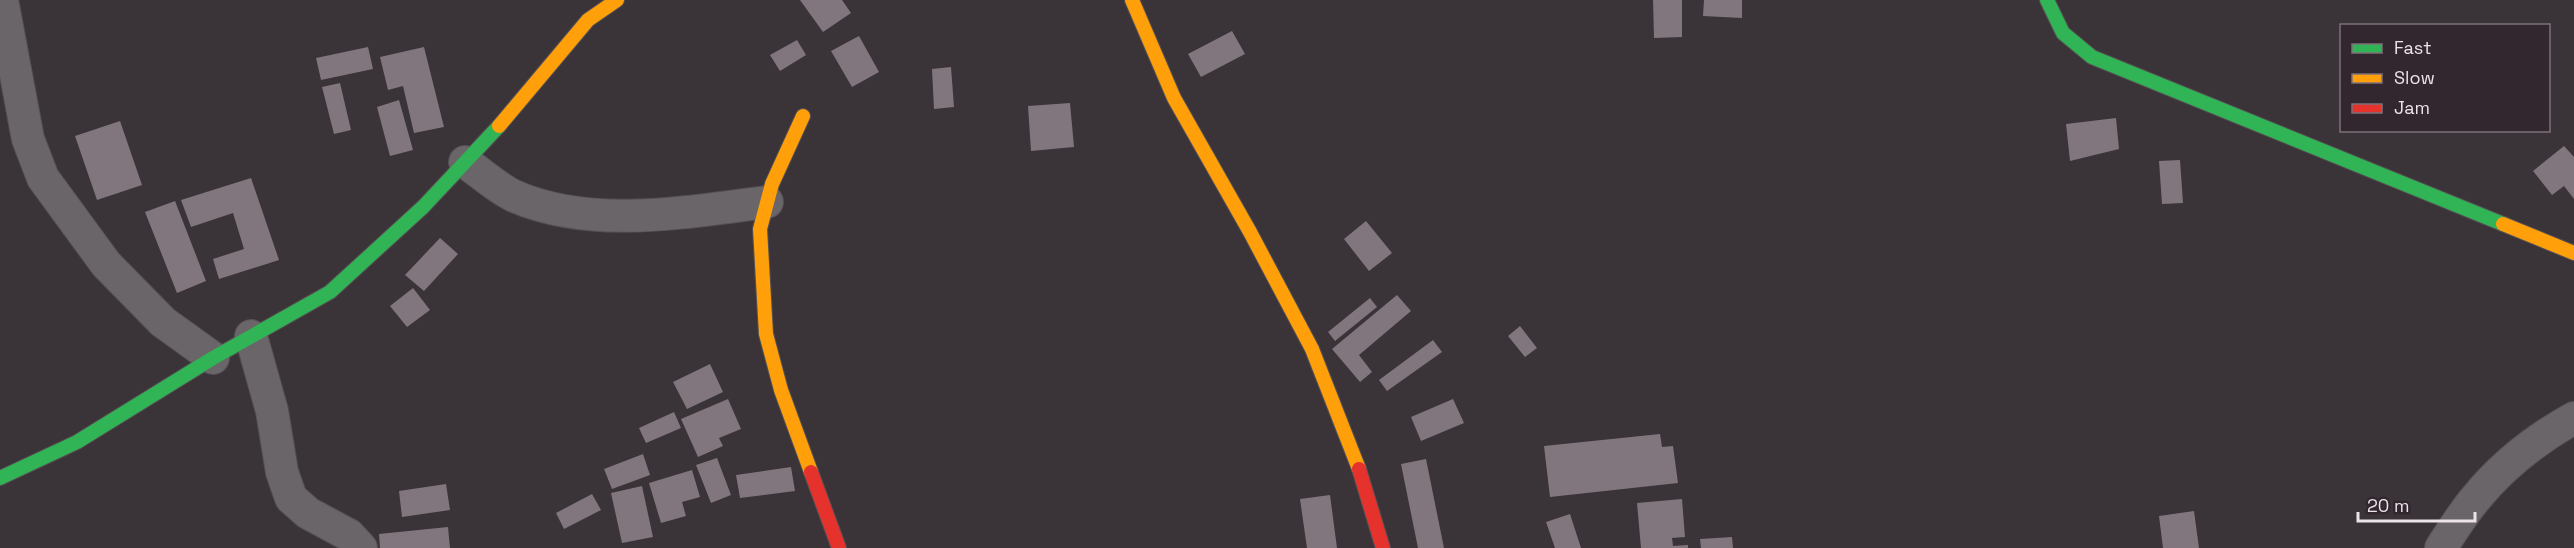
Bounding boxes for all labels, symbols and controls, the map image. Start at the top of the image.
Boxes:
legend [2340,24,2550,132]
text: Fast [2394,36,2431,59]
text: Slow [2394,66,2435,89]
text: Jam [2394,96,2430,119]
scale bar [2358,485,2475,523]
text: 20 m [2367,494,2410,517]

